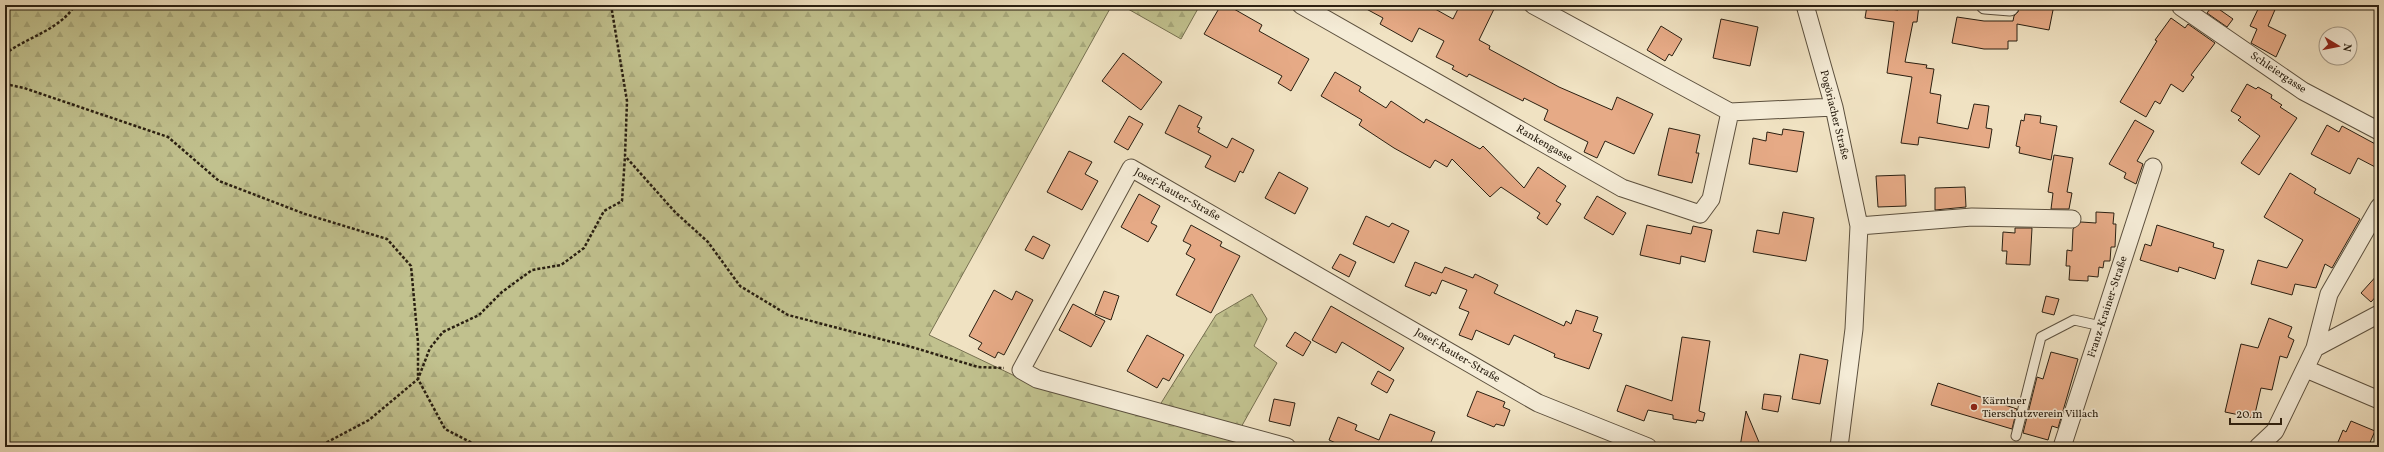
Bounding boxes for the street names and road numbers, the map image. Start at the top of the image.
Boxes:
street label: Schleiergasse [2247,49,2309,97]
street label: Pogöriacher Straße [1816,69,1852,161]
street label: Rankengasse [1513,122,1575,166]
street label: Josef-Rauter-Straße [1131,165,1223,225]
street label: Franz-Krainer-Straße [2084,254,2132,360]
street label: Josef-Rauter-Straße [1411,325,1503,387]

